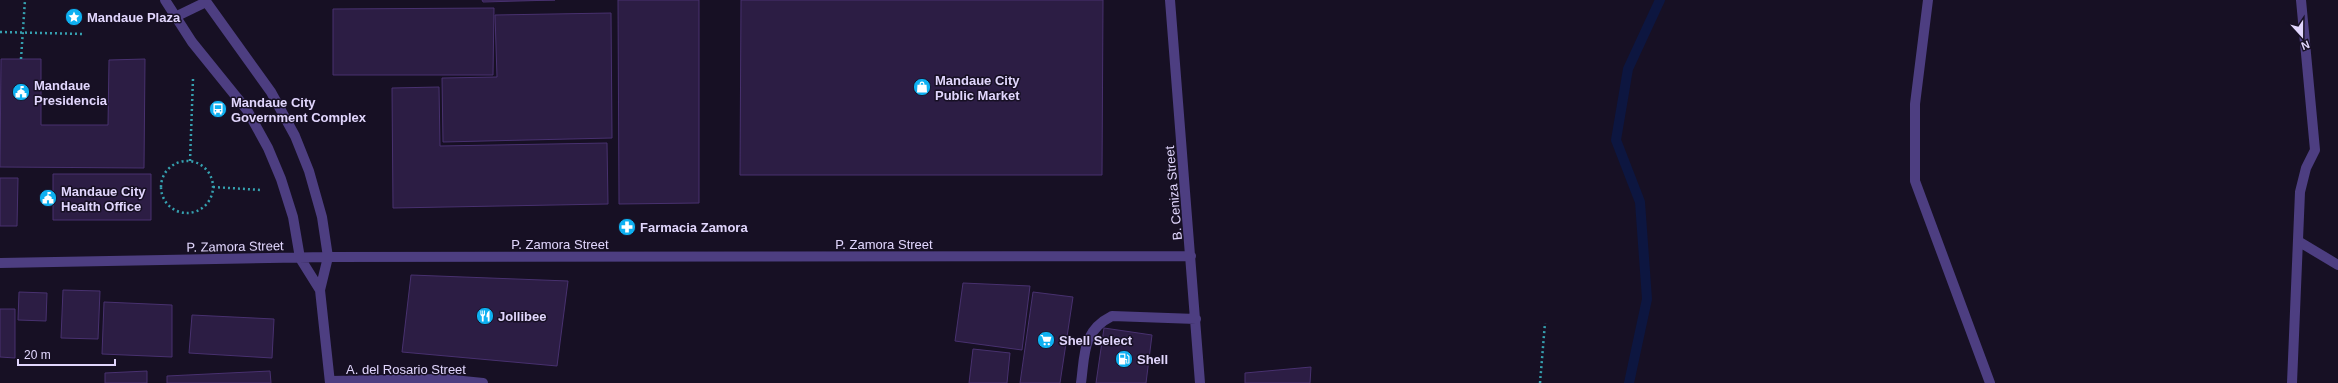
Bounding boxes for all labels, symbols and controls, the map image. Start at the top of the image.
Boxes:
place icon: Mandaue Plaza [64,7,84,27]
place label: Mandaue Plaza [87,10,181,25]
north arrow [2282,16,2322,56]
text: N [2300,38,2311,52]
place label: Mandaue City Public Market [935,73,1020,103]
shop icon: Mandaue City Public Market [912,77,932,97]
place label: Mandaue Presidencia [34,78,108,108]
public building icon: Mandaue Presidencia [11,82,31,102]
place label: Mandaue City Government Complex [231,95,367,125]
bus stop icon: Mandaue City Government Complex [208,99,228,119]
street label: B. Ceniza Street [1162,145,1185,241]
place label: Mandaue City Health Office [61,184,146,214]
public building icon: Mandaue City Health Office [38,188,58,208]
pharmacy icon: Farmacia Zamora [617,217,637,237]
place label: Farmacia Zamora [640,220,748,235]
street label: P. Zamora Street [511,237,609,252]
street label: P. Zamora Street [835,237,933,252]
street label: P. Zamora Street [186,238,284,255]
restaurant icon: Jollibee [475,306,495,326]
place label: Jollibee [498,309,546,324]
supermarket icon: Shell Select [1036,330,1056,350]
place label: Shell Select [1059,333,1133,348]
scale bar [18,341,115,367]
text: 20 m [24,348,51,362]
fuel station icon: Shell [1114,349,1134,369]
place label: Shell [1137,352,1168,367]
street label: A. del Rosario Street [346,362,466,377]

